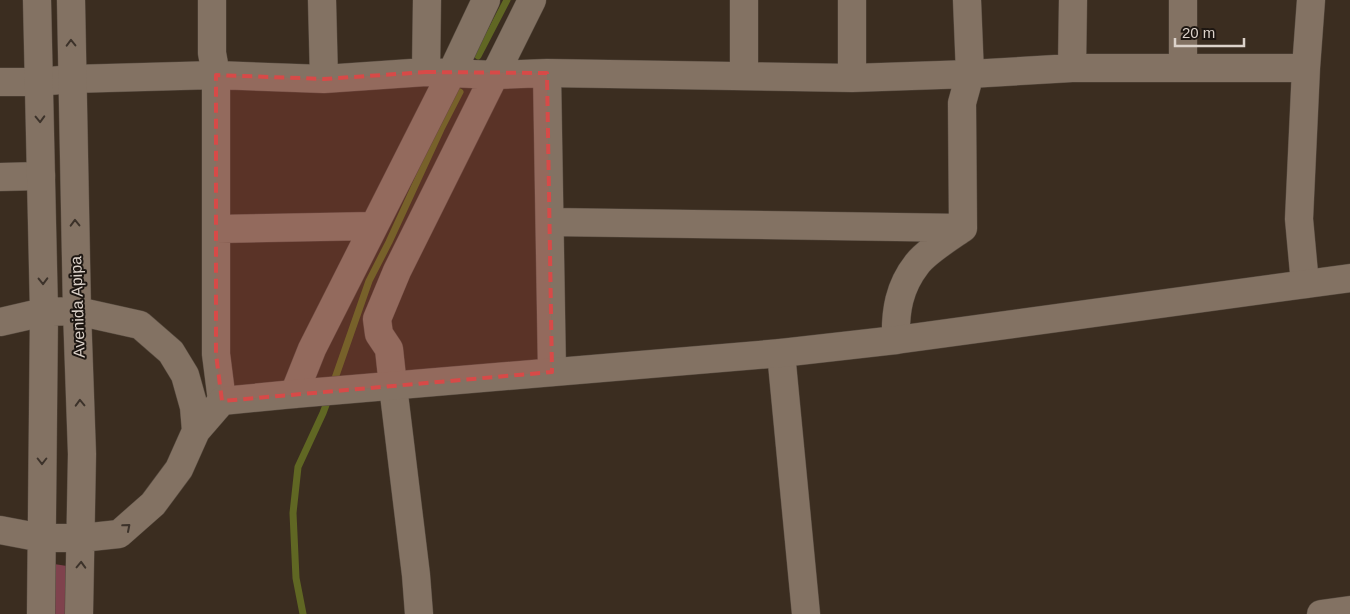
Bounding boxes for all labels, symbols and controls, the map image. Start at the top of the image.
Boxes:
scale bar [1175,15,1244,47]
text: 20 m [1182,24,1215,41]
one-way arrow [66,39,76,46]
one-way arrow [34,115,45,123]
one-way arrow [70,219,80,226]
street label: Avenida Apipa [67,256,88,358]
one-way arrow [38,278,48,285]
one-way arrow [75,399,85,406]
one-way arrow [37,458,47,465]
one-way arrow [122,524,131,533]
one-way arrow [75,561,86,569]

